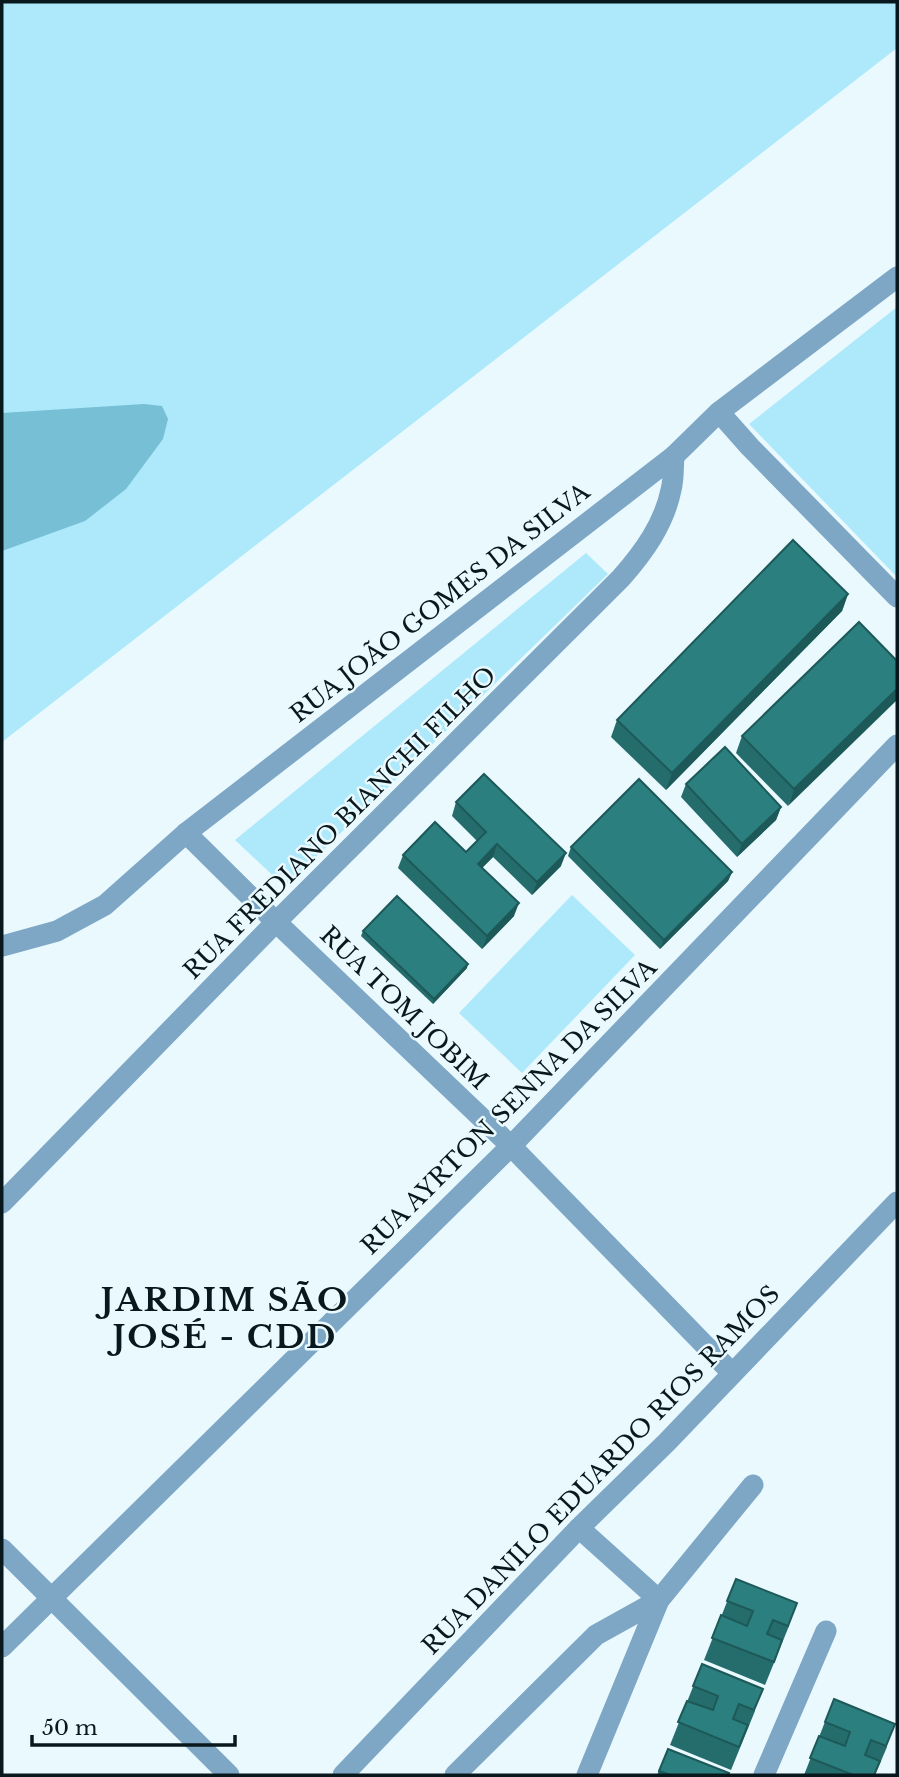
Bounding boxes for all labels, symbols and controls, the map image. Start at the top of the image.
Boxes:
street label: RUA JOÃO GOMES DA SILVA [284,477,595,728]
street label: RUA FREDIANO BIANCHI FILHO [177,660,502,985]
street label: RUA TOM JOBIM [314,920,494,1095]
street label: RUA AYRTON SENNA DA SILVA [355,953,663,1260]
street label: RUA DANILO EDUARDO RIOS RAMOS [416,1279,785,1660]
district label: JARDIM SÃO JOSÉ - CDD [95,1280,349,1357]
scale bar [32,1704,234,1748]
text: 50 m [42,1715,98,1741]

